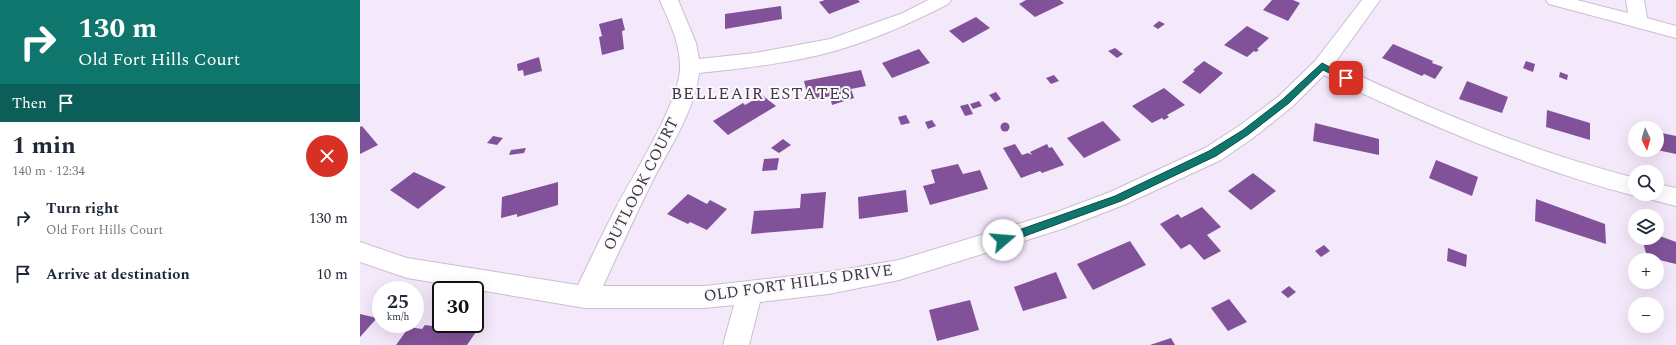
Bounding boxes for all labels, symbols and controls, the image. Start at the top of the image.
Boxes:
text: 130 m [78,7,157,50]
icon: right [12,16,64,68]
text: Old Fort Hills Court [78,46,240,73]
pin [1329,61,1363,95]
icon: arrive [1335,67,1357,89]
district label: BELLEAIR ESTATES [671,81,851,107]
text: Then [12,92,47,115]
icon: arrive [55,92,77,114]
street label: OUTLOOK COURT [597,113,685,255]
north arrow [1628,121,1664,157]
map controls [1628,121,1664,333]
text: 1 min [12,128,76,164]
button: close [306,135,348,177]
text: 140 m · 12:34 [12,161,85,181]
button: search [1628,165,1664,201]
text: Turn right [46,197,119,220]
icon: right [12,207,34,229]
text: 130 m [309,207,348,230]
button: layers [1628,209,1664,245]
position arrow [982,219,1024,261]
text: Old Fort Hills Court [46,220,163,240]
button: + [1628,253,1664,289]
street label: OLD FORT HILLS DRIVE [702,258,894,308]
icon: arrive [12,263,34,285]
text: Arrive at destination [46,263,190,286]
text: 10 m [316,263,348,286]
speed limit sign: 30 [432,281,484,333]
text: 25 [387,287,409,317]
button: − [1628,297,1664,333]
text: km/h [387,309,409,325]

